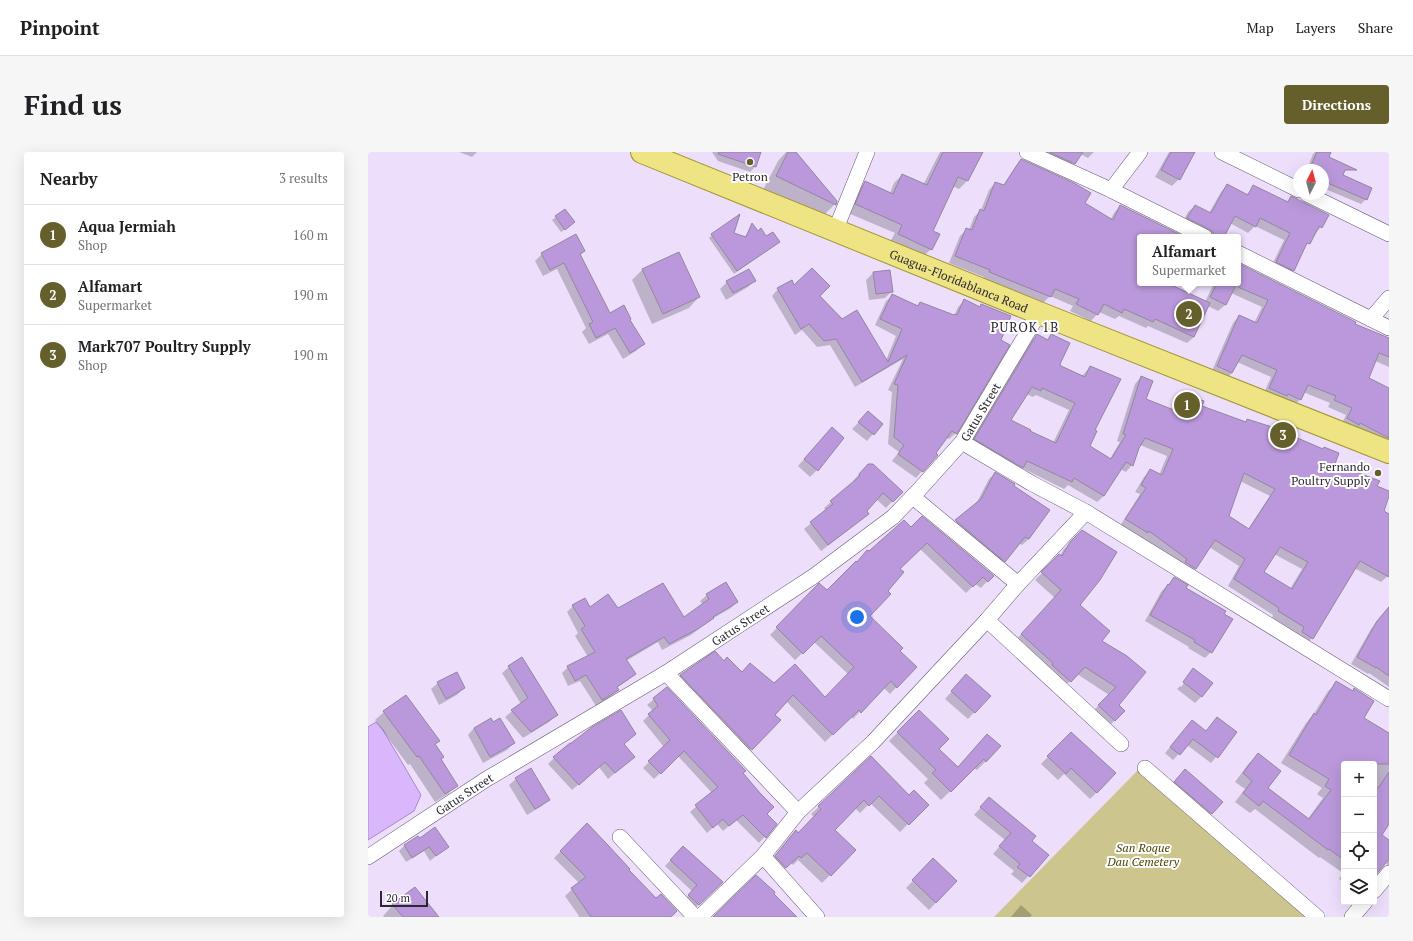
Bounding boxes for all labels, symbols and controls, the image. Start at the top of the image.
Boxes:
text: Pinpoint [20,15,100,40]
text: Map [1247,18,1274,37]
text: Layers [1296,18,1336,37]
text: Share [1358,18,1393,37]
button: Directions [1284,85,1389,124]
text: Find us [24,86,122,123]
marker: Petron [745,157,755,167]
north arrow [1293,164,1329,200]
text: Nearby [40,167,98,190]
text: 3 results [279,169,328,187]
place label: Petron [732,169,768,184]
text: Aqua Jermiah [78,216,176,236]
text: 1 [49,226,57,244]
text: 160 m [293,226,328,244]
popup [1137,234,1241,286]
text: Shop [78,236,107,254]
text: Alfamart [1152,241,1216,261]
street label: Guagua-Floridablanca Road [887,246,1031,315]
text: Supermarket [1152,261,1226,279]
text: Alfamart [78,276,142,296]
text: 2 [49,286,57,304]
text: 190 m [293,286,328,304]
text: Supermarket [78,296,152,314]
pin: 2 [1176,299,1202,329]
district label: PUROK 1B [991,318,1059,336]
text: Mark707 Poultry Supply [78,336,251,356]
text: 3 [49,346,57,364]
text: 190 m [293,346,328,364]
text: Shop [78,356,107,374]
street label: Gatus Street [957,379,1004,444]
pin: 1 [1174,390,1200,420]
pin: 3 [1270,420,1296,450]
place label: Fernando Poultry Supply [1291,459,1371,488]
marker: Fernando Poultry Supply [1373,468,1383,478]
street label: Gatus Street [709,600,772,649]
your location [847,607,867,627]
map controls [1341,761,1377,905]
button: + [1341,761,1377,797]
street label: Gatus Street [432,769,496,818]
button: − [1341,797,1377,833]
button: locate [1341,833,1377,869]
park label: San Roque Dau Cemetery [1106,840,1179,869]
button: layers [1341,869,1377,905]
scale bar [380,889,428,908]
text: 20 m [386,891,410,905]

